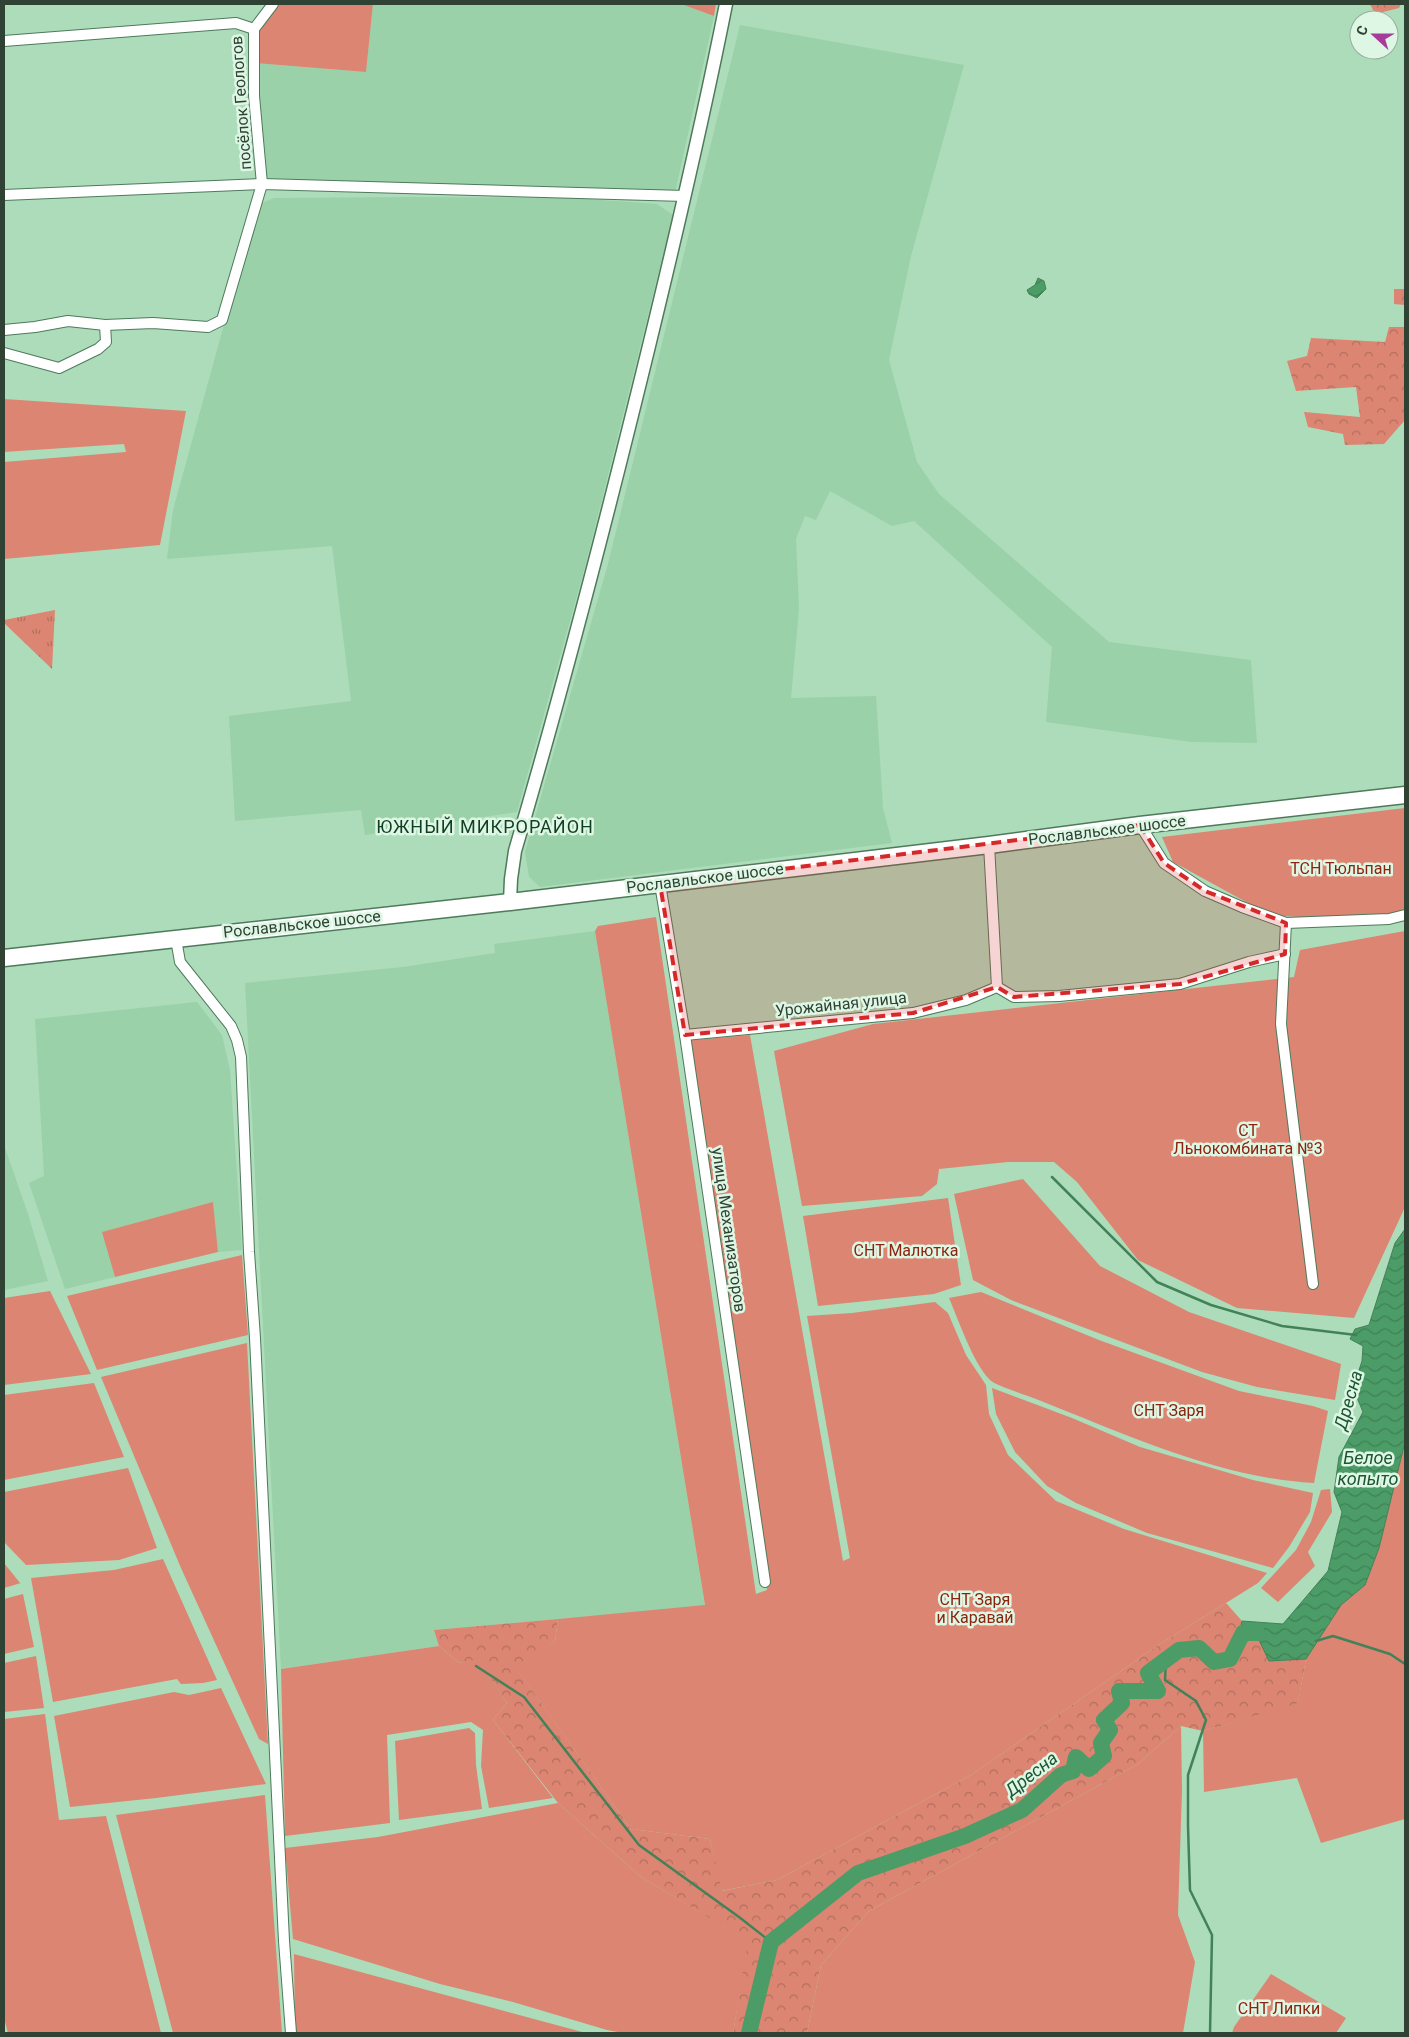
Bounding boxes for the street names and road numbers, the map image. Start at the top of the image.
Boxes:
street label: посёлок Геологов [227,35,255,171]
street label: Рославльское шоссе [1027,811,1187,849]
street label: Рославльское шоссе [625,859,785,897]
street label: Рославльское шоссе [222,906,382,942]
street label: Урожайная улица [774,988,908,1020]
street label: улица Механизаторов [708,1147,750,1313]

